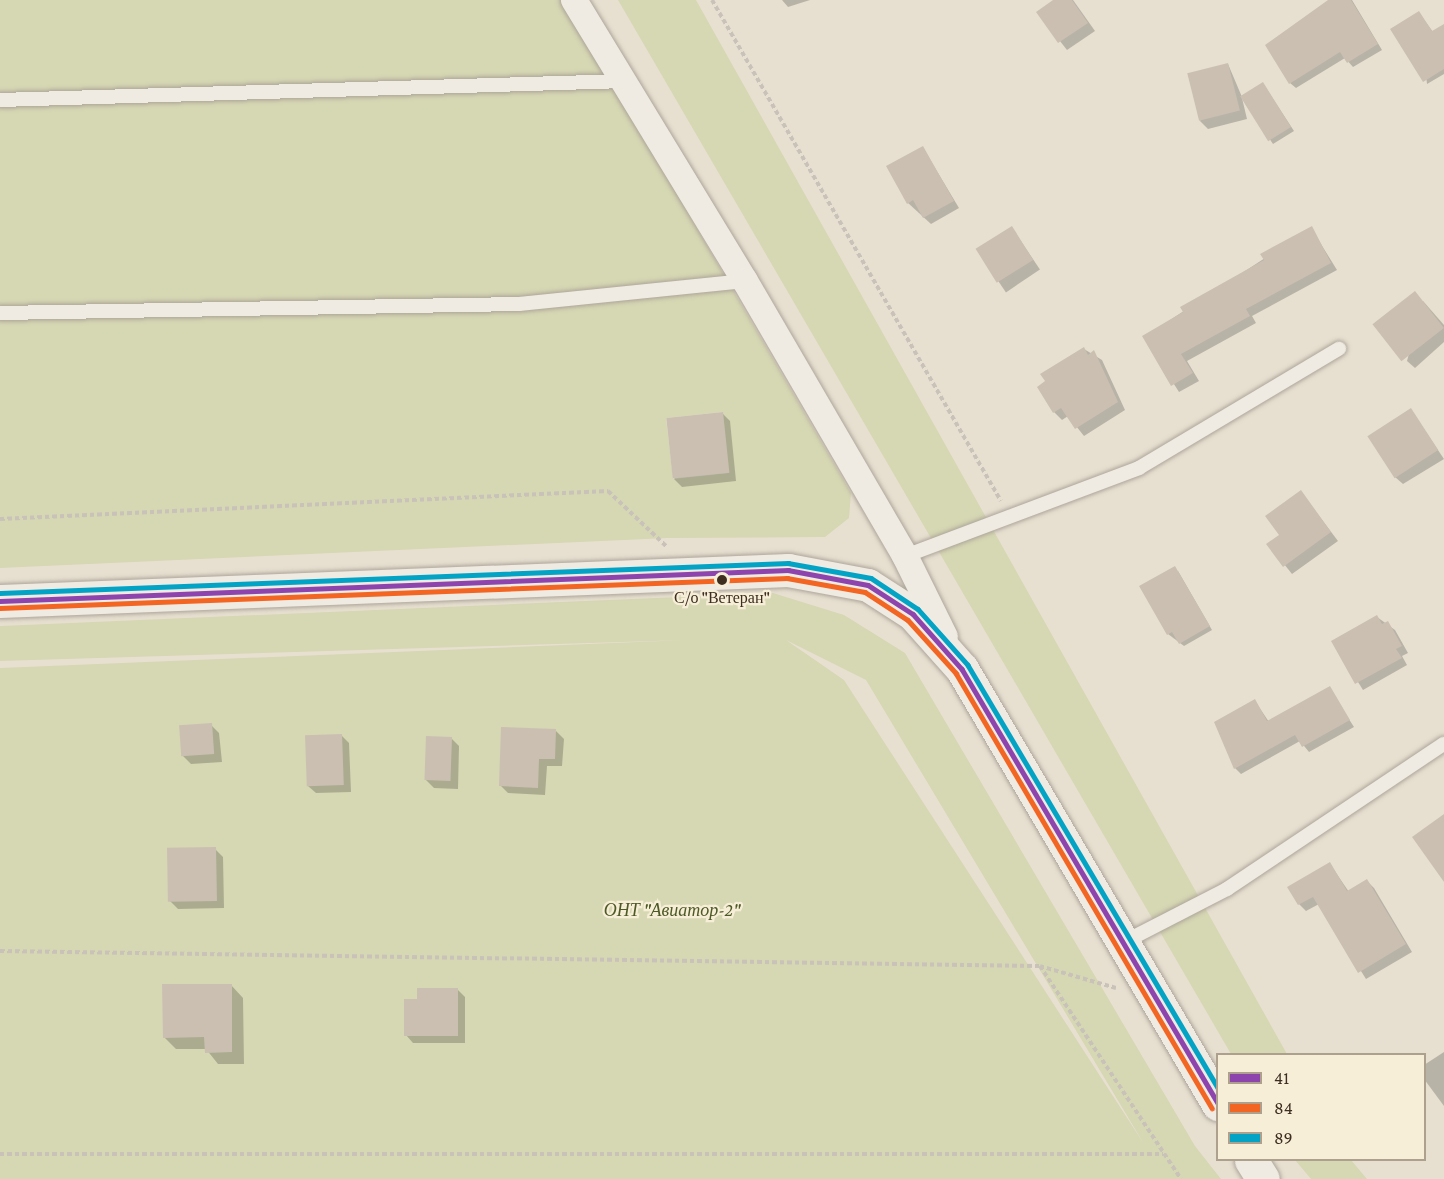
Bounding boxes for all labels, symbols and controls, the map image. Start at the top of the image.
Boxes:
marker: С/о "Ветеран" [716,574,728,586]
place label: С/о "Ветеран" [674,588,770,608]
park label: ОНТ "Авиатор-2" [604,899,740,921]
legend [1216,1053,1426,1161]
text: 41 [1274,1068,1289,1088]
text: 84 [1274,1098,1293,1118]
text: 89 [1274,1128,1293,1148]

